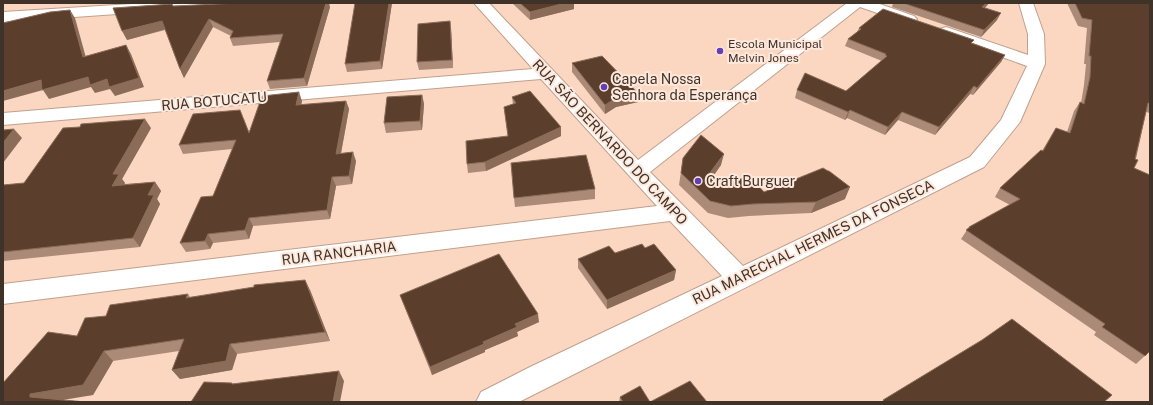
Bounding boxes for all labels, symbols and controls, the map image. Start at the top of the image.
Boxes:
place label: Escola Municipal Melvin Jones [728,37,823,65]
marker: Escola Municipal Melvin Jones [715,46,725,56]
street label: RUA SÃO BERNARDO DO CAMPO [529,56,691,228]
place label: Capela Nossa Senhora da Esperança [612,71,757,103]
marker: Capela Nossa Senhora da Esperança [599,82,609,92]
street label: RUA BOTUCATU [160,88,268,114]
place label: Craft Burguer [706,173,795,189]
street label: RUA MARECHAL HERMES DA FONSECA [690,176,936,308]
marker: Craft Burguer [693,176,703,186]
street label: RUA RANCHARIA [281,238,397,268]

